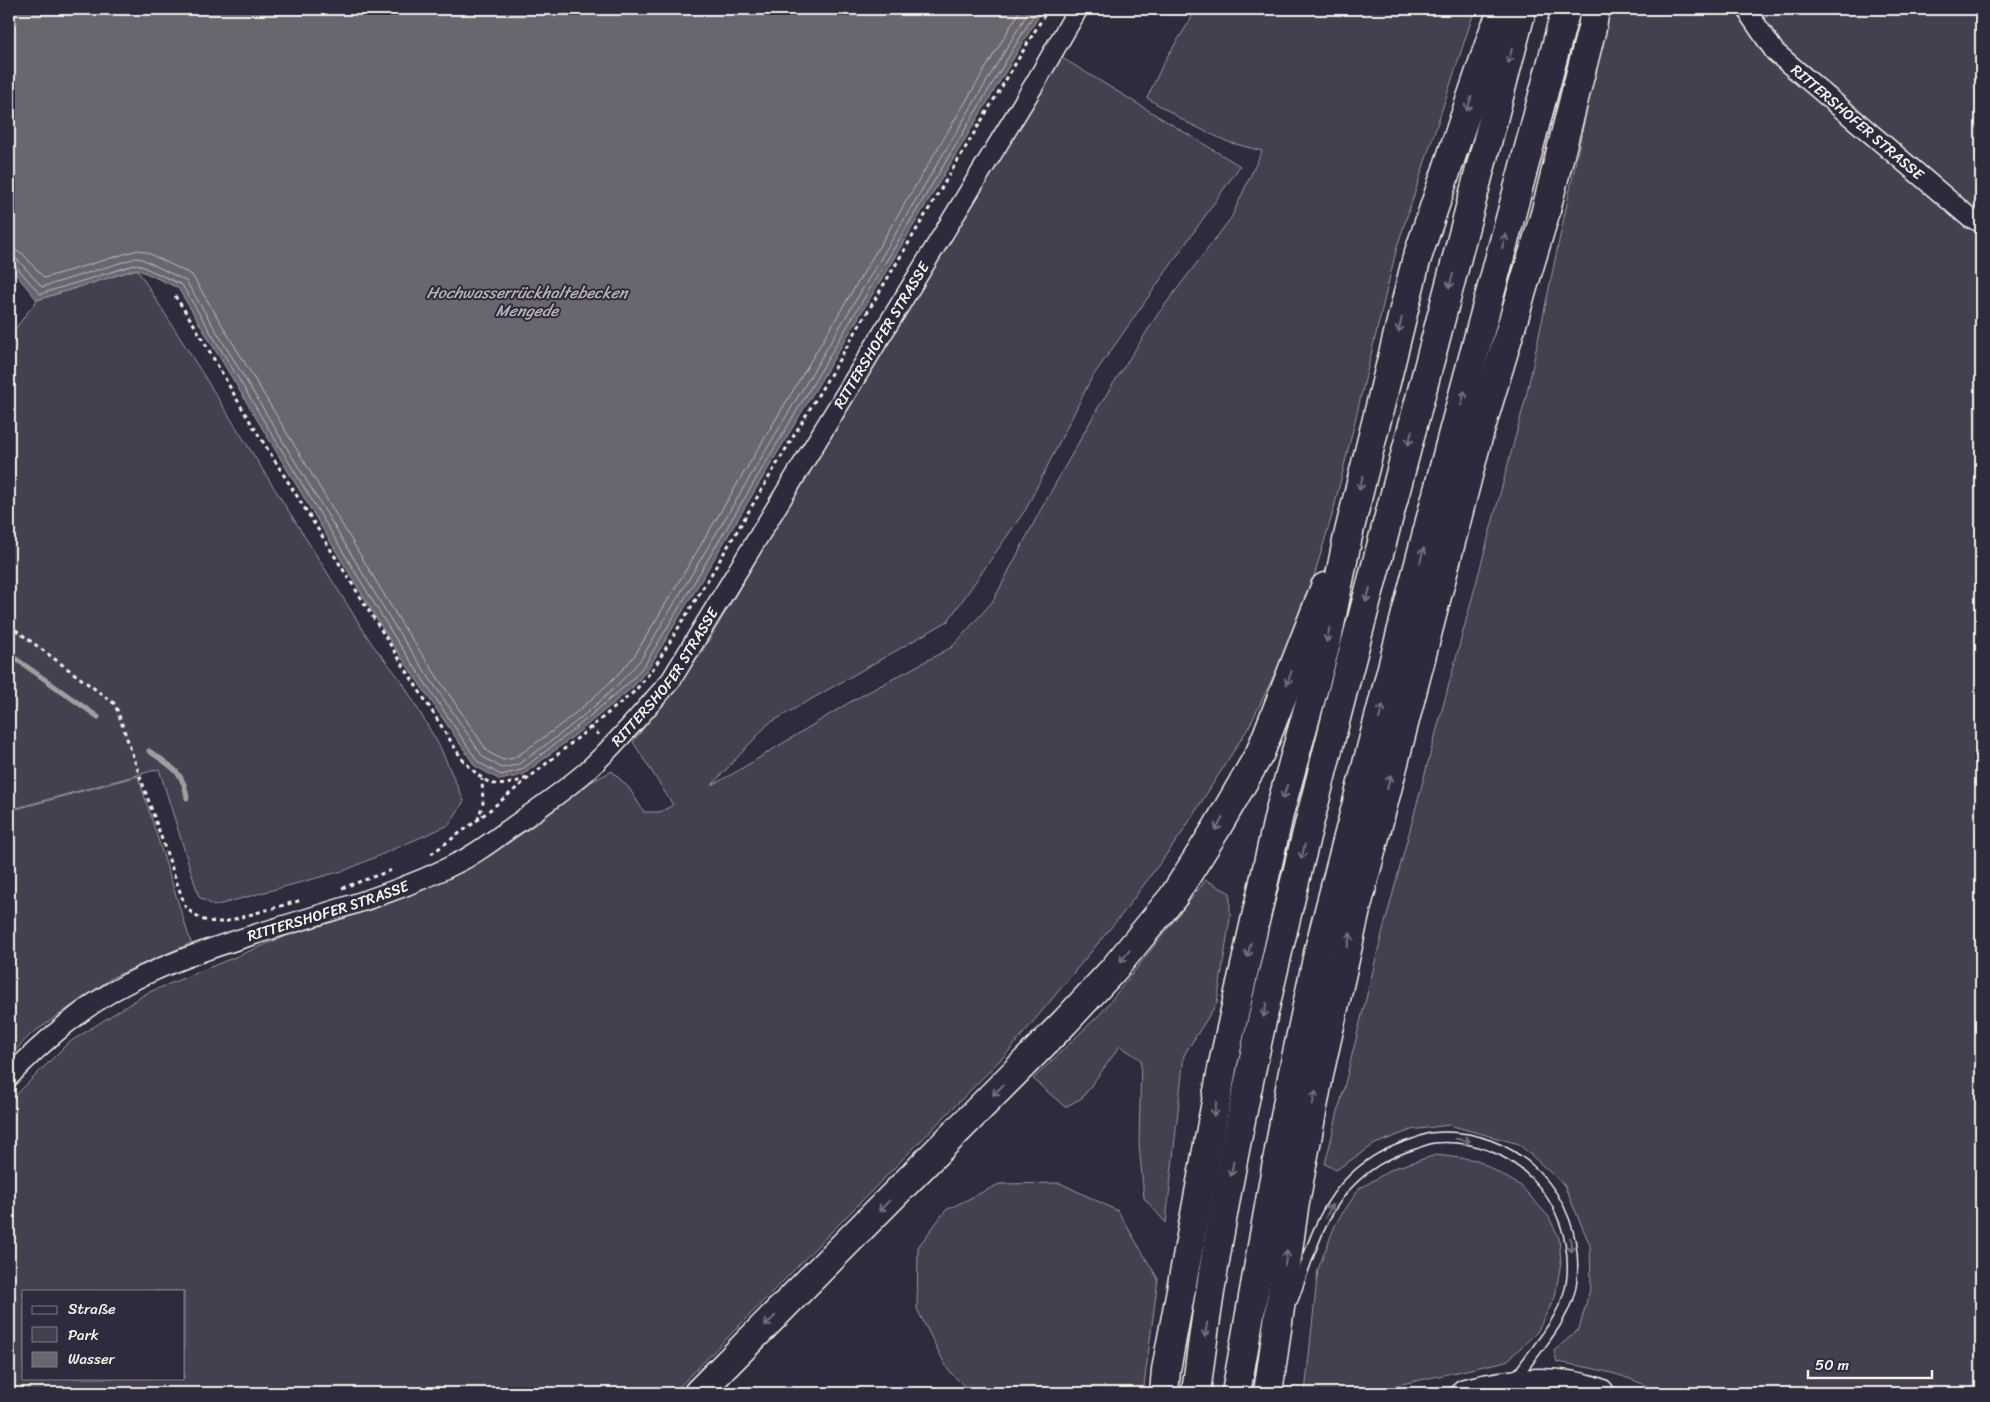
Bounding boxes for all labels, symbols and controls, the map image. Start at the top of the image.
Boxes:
one-way arrow [1505,48,1514,64]
street label: RITTERSHOFER STRASSE [1785,58,1931,188]
one-way arrow [1464,95,1473,111]
one-way arrow [1500,233,1509,249]
street label: RITTERSHOFER STRASSE [826,255,937,414]
one-way arrow [1446,273,1455,289]
water label: Hochwasserrückhaltebecken Mengede [427,278,630,325]
one-way arrow [1395,317,1404,333]
one-way arrow [1458,390,1468,406]
one-way arrow [1404,430,1414,446]
one-way arrow [1356,474,1365,490]
one-way arrow [1418,547,1427,563]
one-way arrow [1363,587,1373,603]
street label: RITTERSHOFER STRASSE [605,601,726,753]
one-way arrow [1323,626,1332,642]
one-way arrow [1284,669,1293,685]
one-way arrow [1377,705,1386,721]
one-way arrow [1385,775,1395,791]
one-way arrow [1279,783,1289,799]
one-way arrow [1214,816,1224,831]
one-way arrow [1298,844,1307,860]
street label: RITTERSHOFER STRASSE [244,872,414,949]
one-way arrow [1345,932,1354,948]
one-way arrow [1243,941,1253,957]
one-way arrow [1119,949,1130,962]
one-way arrow [1260,1002,1269,1018]
one-way arrow [992,1084,1004,1096]
one-way arrow [1310,1091,1320,1107]
one-way arrow [1209,1100,1219,1116]
one-way arrow [1455,1135,1471,1145]
one-way arrow [1227,1161,1237,1177]
one-way arrow [878,1199,890,1212]
one-way arrow [1325,1204,1334,1219]
one-way arrow [1566,1237,1576,1253]
one-way arrow [1282,1251,1292,1267]
legend [22,1290,185,1380]
text: Straße [68,1296,116,1322]
one-way arrow [764,1315,776,1327]
one-way arrow [1200,1321,1210,1337]
text: Park [68,1322,99,1348]
text: Wasser [68,1346,116,1372]
scale bar [1808,1347,1931,1379]
text: 50 m [1815,1352,1850,1378]

